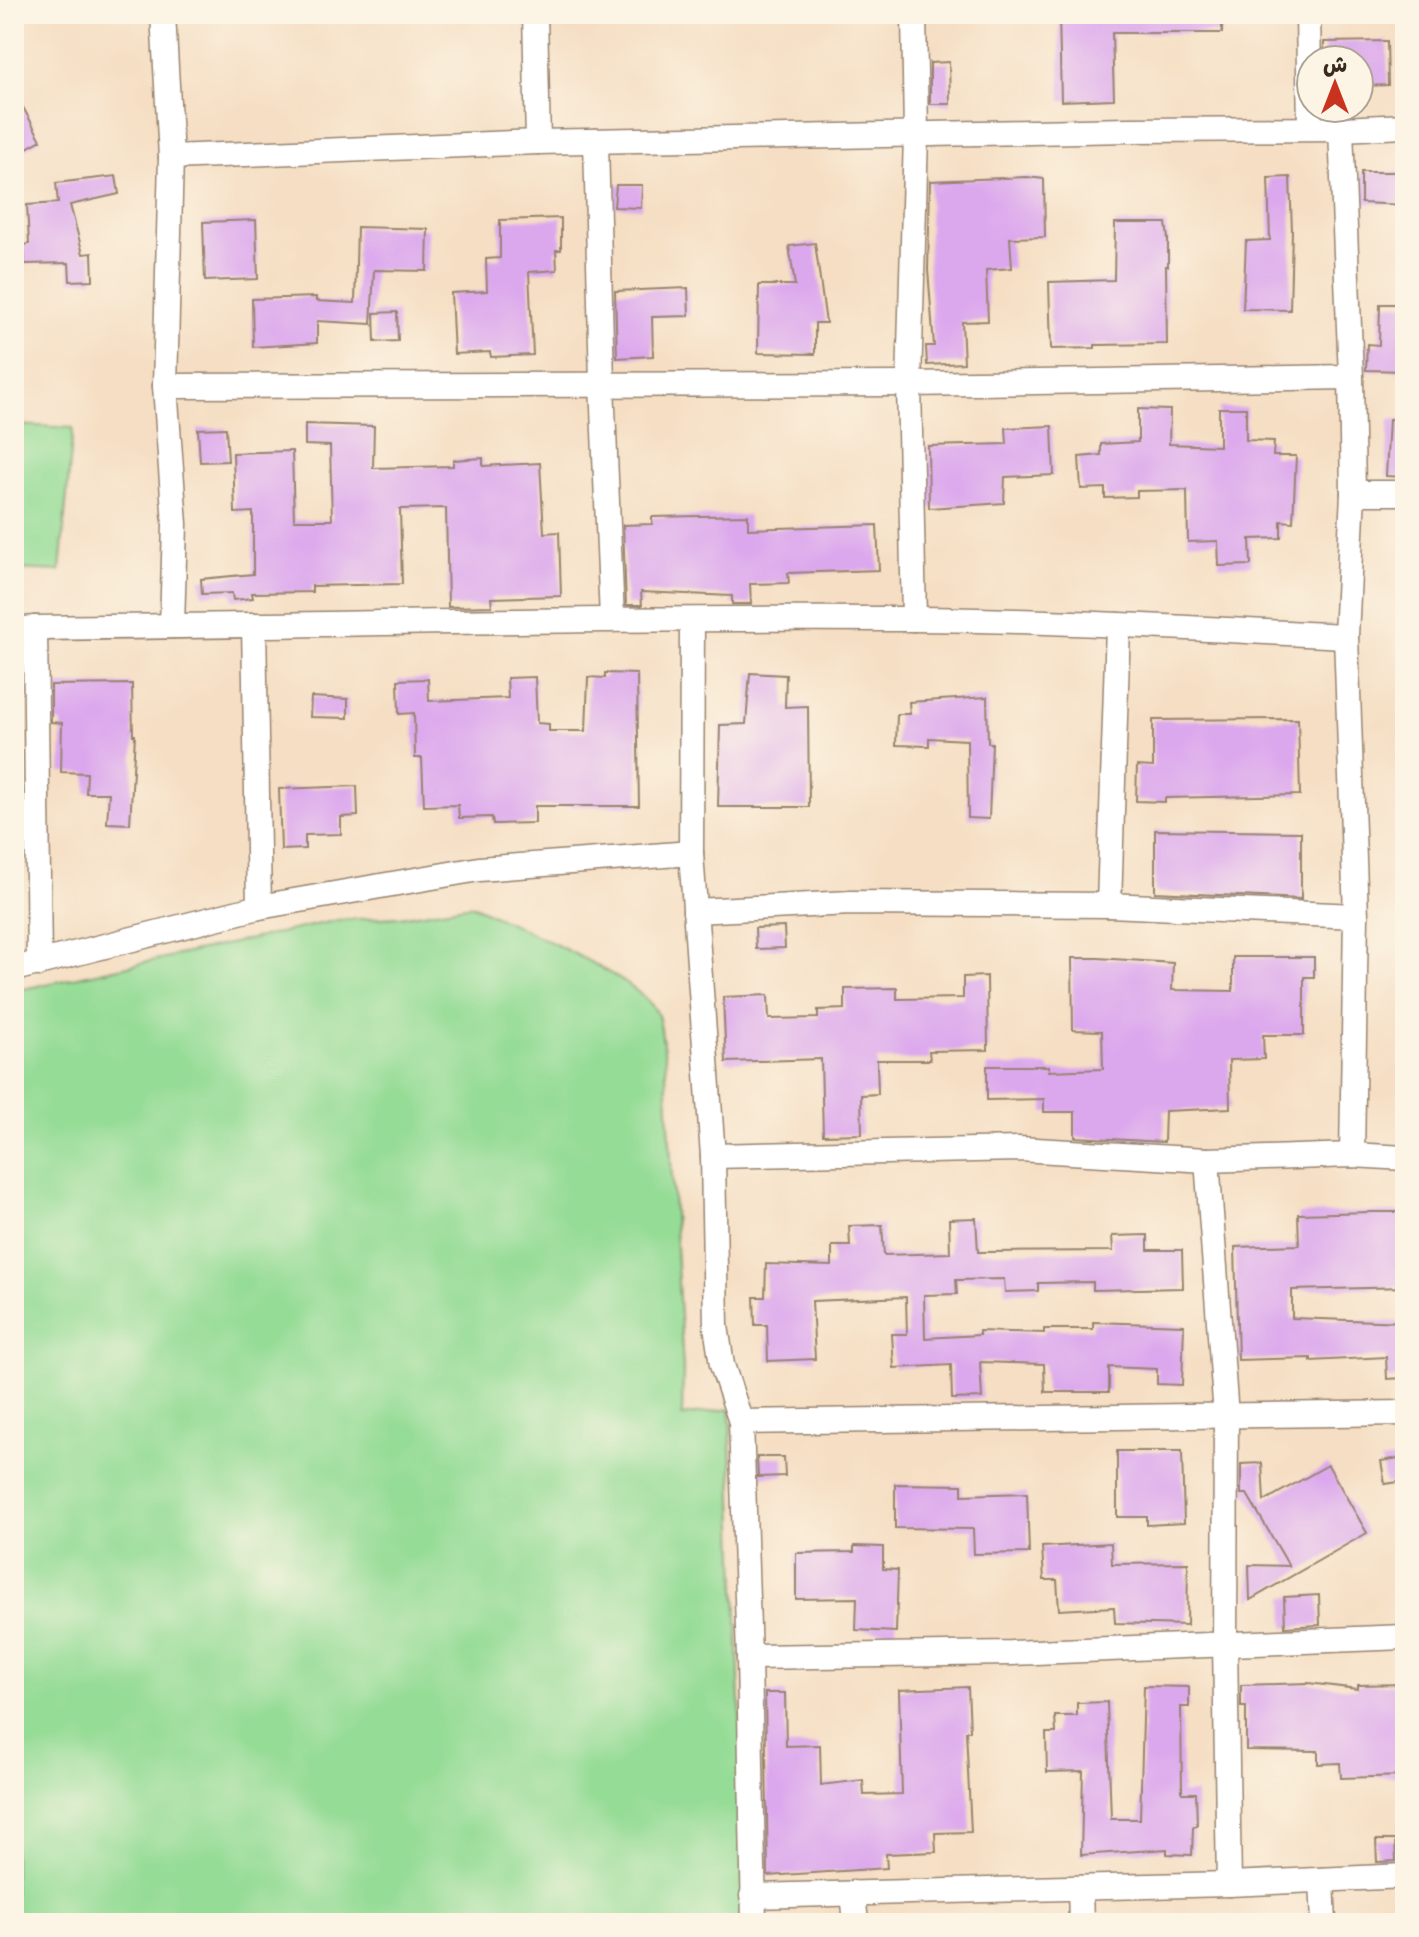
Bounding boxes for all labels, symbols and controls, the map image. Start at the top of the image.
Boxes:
north arrow [1295,44,1375,124]
text: ش [1323,51,1347,83]

